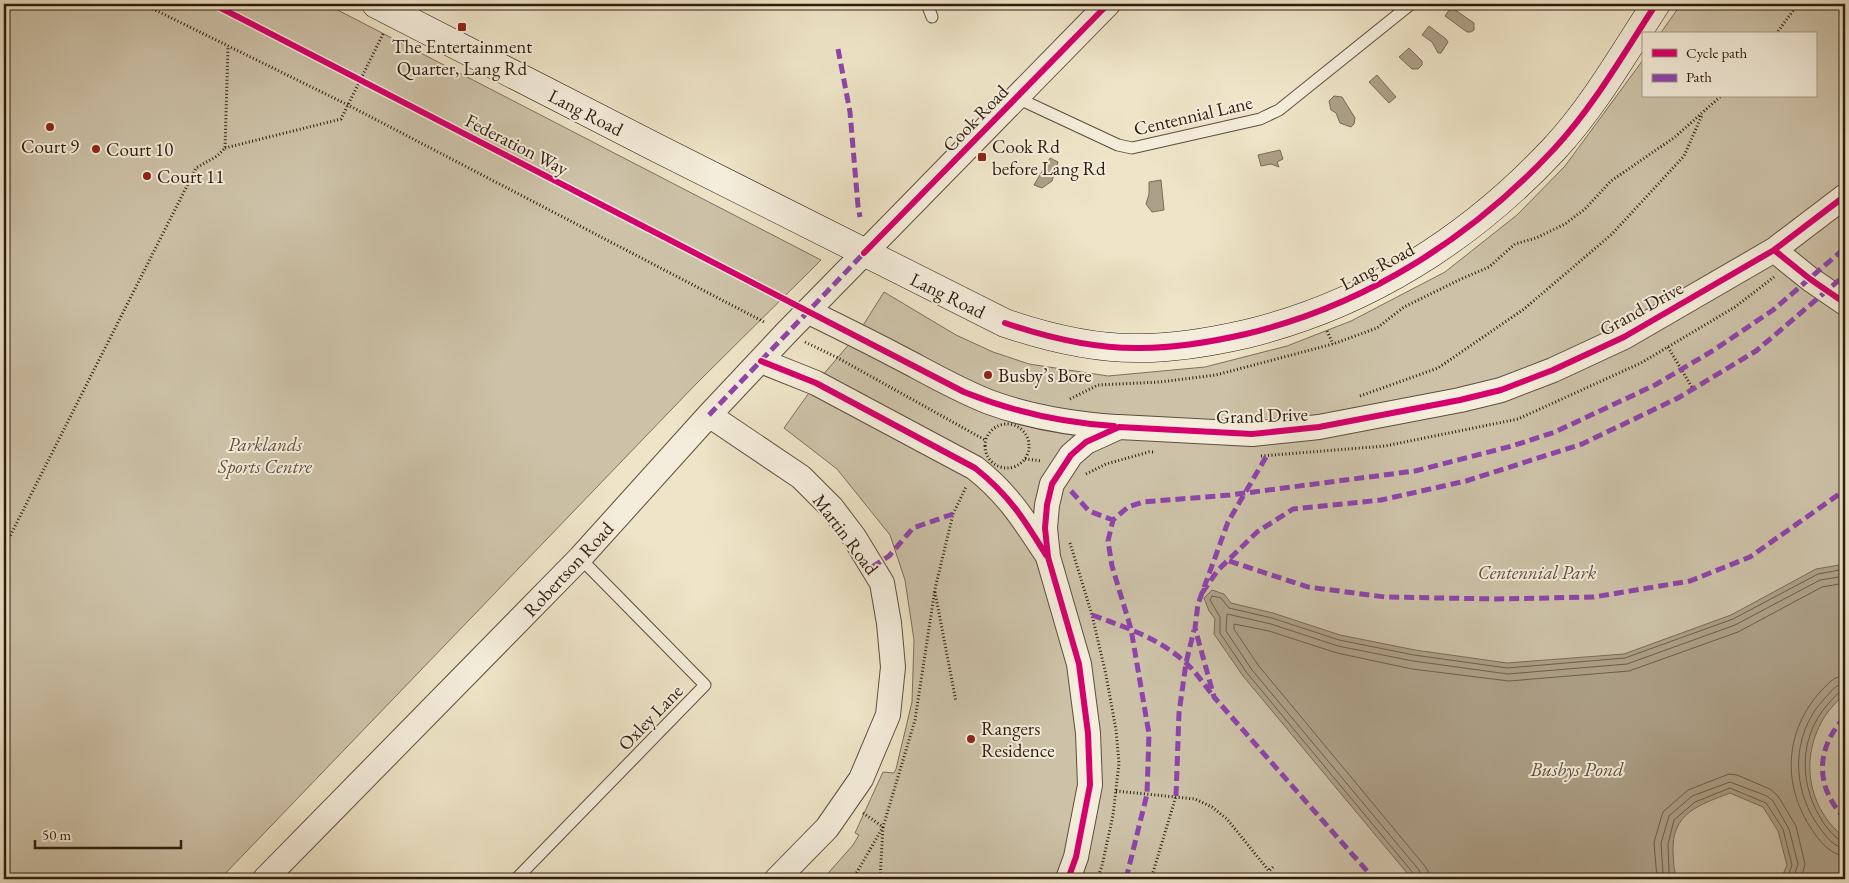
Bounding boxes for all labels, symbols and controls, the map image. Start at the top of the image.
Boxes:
marker: The Entertainment Quarter, Lang Rd [456,21,468,33]
legend [1642,32,1816,98]
place label: The Entertainment Quarter, Lang Rd [392,34,532,81]
text: Cycle path [1686,43,1748,62]
text: Path [1686,67,1712,86]
street label: Cook Road [937,79,1014,157]
street label: Lang Road [544,83,628,142]
street label: Centennial Lane [1131,90,1255,141]
street label: Federation Way [461,108,573,181]
marker: Court 9 [44,121,56,133]
place label: Court 9 [21,134,79,159]
place label: Cook Rd before Lang Rd [992,134,1106,181]
place label: Court 10 [106,137,173,162]
marker: Court 10 [90,143,102,155]
marker: Cook Rd before Lang Rd [976,151,988,163]
place label: Court 11 [157,164,224,189]
marker: Court 11 [141,170,153,182]
street label: Lang Road [1336,236,1419,296]
street label: Lang Road [906,267,990,325]
street label: Grand Drive [1595,275,1687,342]
place label: Busby’s Bore [998,363,1092,388]
marker: Busby’s Bore [982,369,994,381]
street label: Grand Drive [1216,401,1308,430]
park label: Parklands Sports Centre [217,432,312,479]
street label: Martin Road [807,489,884,580]
street label: Robertson Road [518,516,619,622]
park label: Centennial Park [1478,560,1597,585]
street label: Oxley Lane [613,679,688,756]
place label: Rangers Residence [981,716,1055,763]
marker: Rangers Residence [965,733,977,745]
water label: Busbys Pond [1529,756,1624,782]
scale bar [35,818,181,850]
text: 50 m [42,825,71,844]

